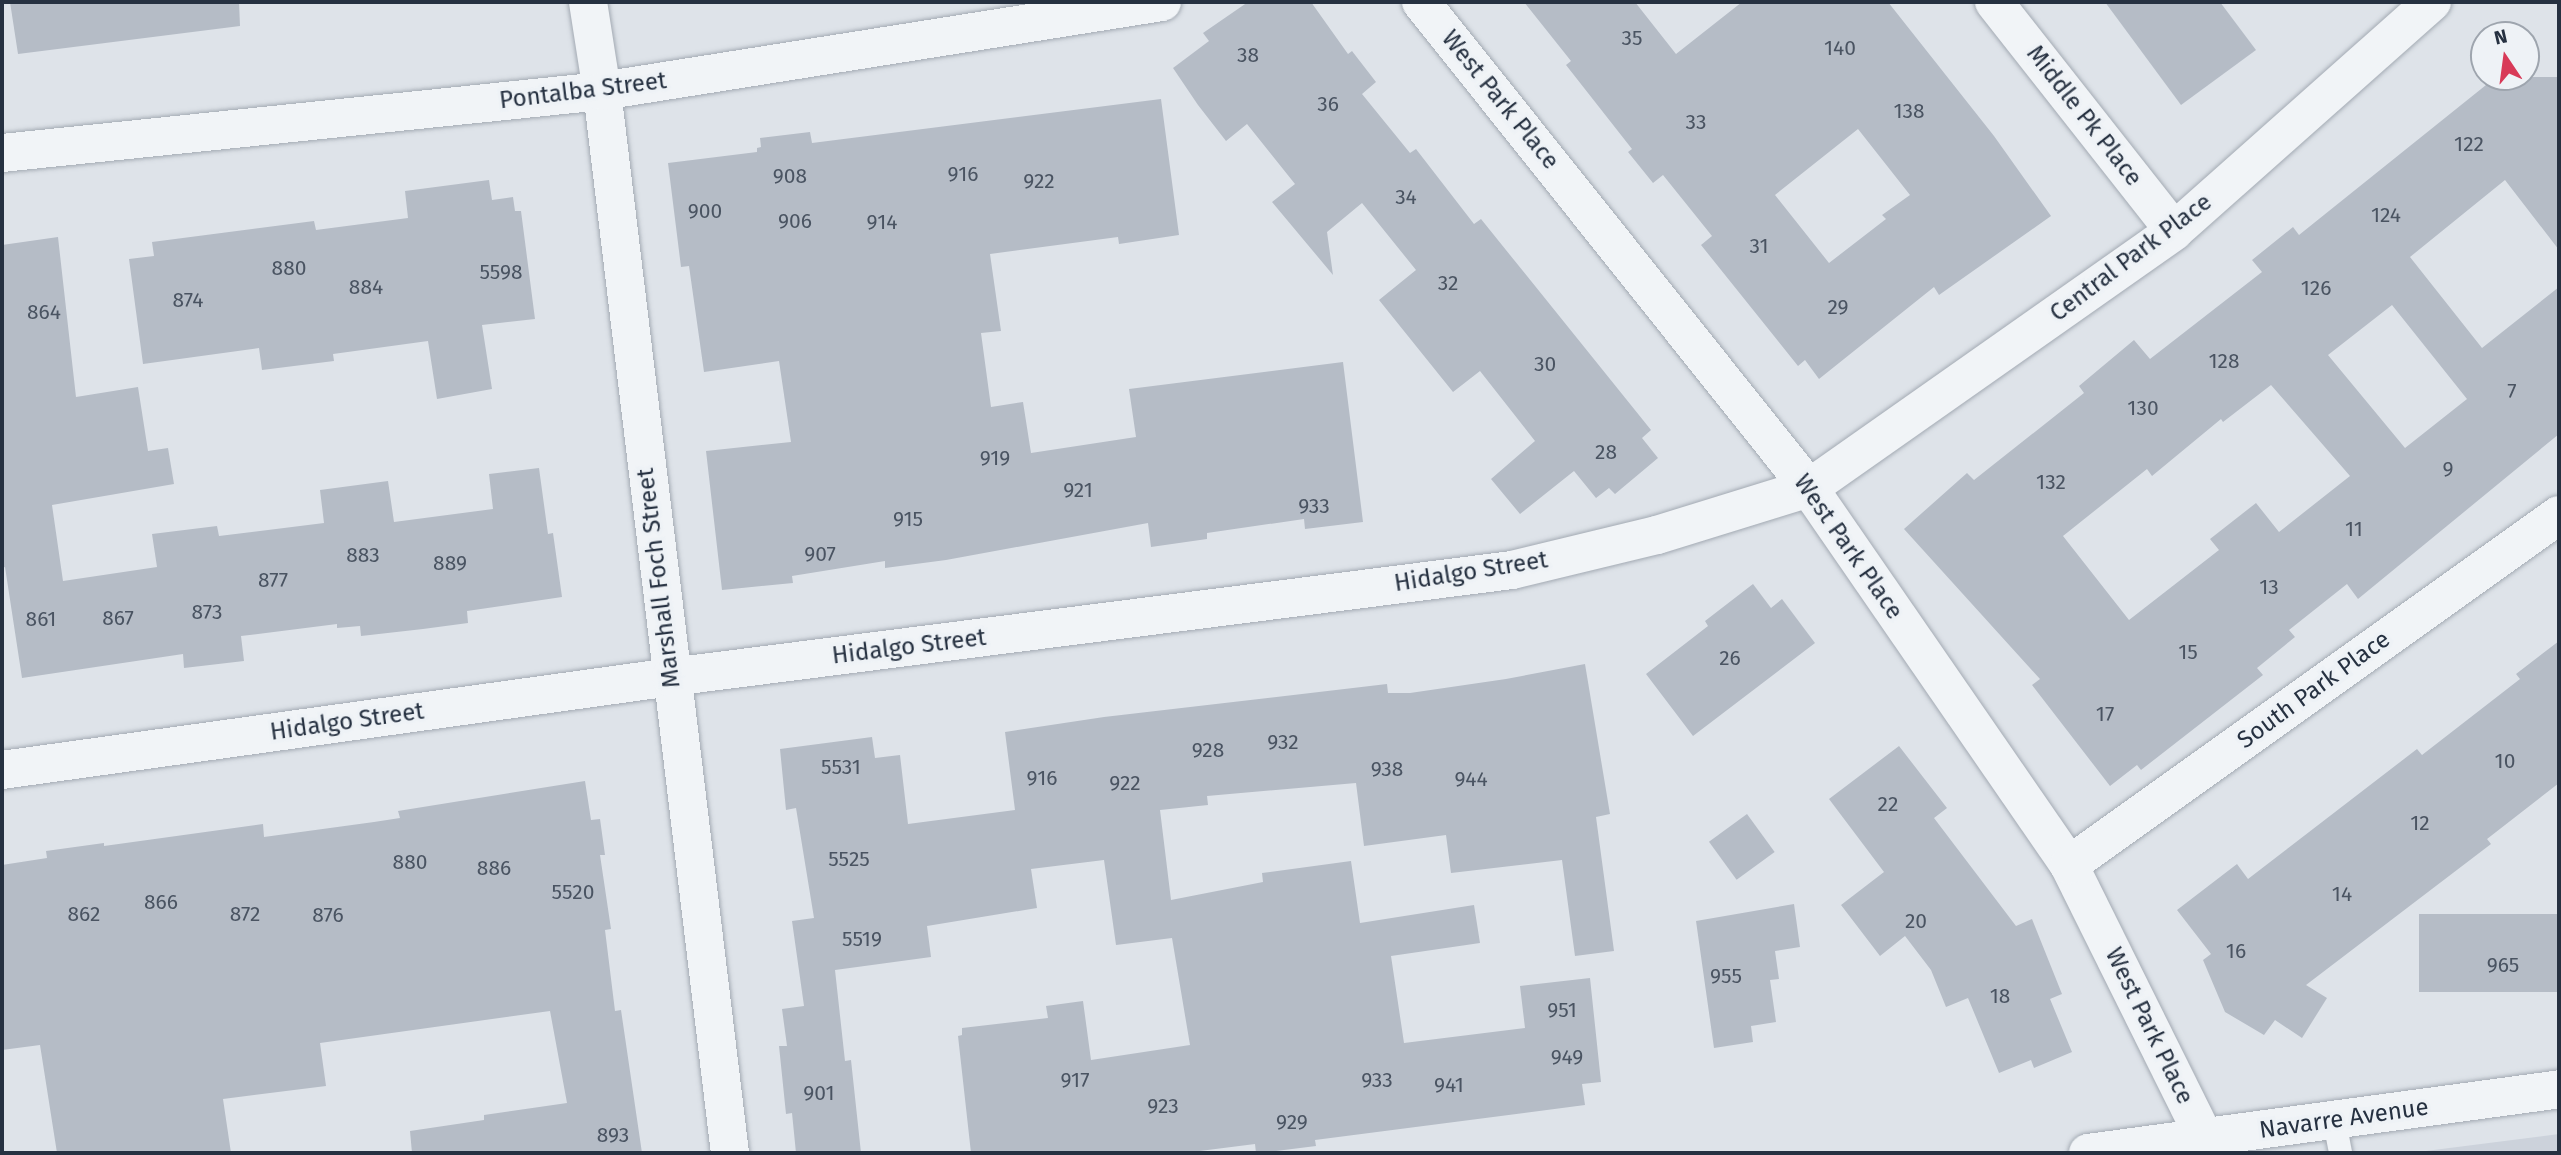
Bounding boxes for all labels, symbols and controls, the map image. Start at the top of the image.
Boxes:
north arrow [2470,21,2540,91]
text: N [2492,24,2509,50]
street label: West Park Place [1435,25,1565,175]
house number: 35 [1622,25,1642,51]
house number: 140 [1824,35,1856,61]
street label: Middle Pk Place [2020,40,2148,192]
house number: 38 [1237,42,1259,68]
street label: Pontalba Street [498,66,668,116]
house number: 36 [1317,91,1339,117]
house number: 138 [1893,98,1925,124]
house number: 33 [1686,109,1706,135]
house number: 122 [2454,131,2484,157]
house number: 916 [948,161,978,187]
house number: 908 [773,163,807,189]
house number: 922 [1023,168,1055,194]
house number: 34 [1395,184,1417,210]
street label: Central Park Place [2045,188,2217,328]
house number: 900 [688,198,722,224]
house number: 124 [2371,202,2401,228]
house number: 906 [778,208,812,234]
house number: 914 [867,209,897,235]
house number: 31 [1749,233,1769,259]
house number: 880 [272,255,306,281]
house number: 5598 [479,259,523,285]
house number: 32 [1438,270,1458,296]
house number: 884 [349,274,383,300]
house number: 126 [2301,275,2331,301]
house number: 874 [173,287,203,313]
house number: 29 [1827,294,1849,320]
house number: 864 [27,299,61,325]
house number: 128 [2208,348,2240,374]
house number: 30 [1534,351,1556,377]
house number: 7 [2507,378,2517,404]
house number: 130 [2127,395,2159,421]
house number: 28 [1595,439,1617,465]
house number: 919 [980,445,1010,471]
house number: 9 [2442,456,2454,482]
street label: Marshall Foch Street [631,467,687,689]
street label: West Park Place [1787,469,1909,625]
house number: 132 [2036,469,2066,495]
house number: 921 [1063,477,1093,503]
house number: 933 [1298,493,1330,519]
house number: 915 [893,506,923,532]
house number: 11 [2345,516,2363,542]
house number: 907 [804,541,836,567]
house number: 883 [346,542,380,568]
street label: Hidalgo Street [1392,546,1550,598]
house number: 889 [433,550,467,576]
house number: 877 [258,567,288,593]
house number: 13 [2259,574,2279,600]
house number: 873 [192,599,222,625]
house number: 867 [102,605,134,631]
house number: 861 [26,606,56,632]
street label: Hidalgo Street [830,623,988,671]
street label: South Park Place [2232,625,2396,755]
house number: 15 [2178,639,2198,665]
house number: 26 [1719,645,1741,671]
street label: Hidalgo Street [268,697,426,747]
house number: 17 [2096,701,2114,727]
house number: 932 [1267,729,1299,755]
house number: 928 [1192,737,1224,763]
house number: 10 [2495,748,2515,774]
house number: 5531 [821,754,861,780]
house number: 938 [1371,756,1403,782]
house number: 916 [1027,765,1057,791]
house number: 944 [1454,766,1488,792]
house number: 922 [1109,770,1141,796]
house number: 22 [1878,791,1898,817]
house number: 12 [2410,810,2430,836]
house number: 5525 [828,846,870,872]
house number: 880 [393,849,427,875]
house number: 886 [477,855,511,881]
house number: 5520 [552,879,594,905]
house number: 14 [2332,881,2352,907]
house number: 866 [144,889,178,915]
house number: 862 [68,901,100,927]
house number: 872 [230,901,260,927]
house number: 876 [312,902,344,928]
house number: 20 [1905,908,1927,934]
house number: 5519 [842,926,882,952]
house number: 16 [2226,938,2246,964]
street label: West Park Place [2099,943,2199,1109]
house number: 965 [2487,952,2519,978]
house number: 955 [1710,963,1742,989]
house number: 18 [1990,983,2010,1009]
house number: 951 [1547,997,1577,1023]
house number: 949 [1551,1044,1583,1070]
house number: 917 [1060,1067,1090,1093]
house number: 933 [1361,1067,1393,1093]
house number: 941 [1434,1072,1464,1098]
house number: 901 [803,1080,835,1106]
house number: 923 [1147,1093,1179,1119]
street label: Navarre Avenue [2258,1093,2430,1145]
house number: 929 [1276,1109,1308,1135]
house number: 893 [597,1122,629,1148]

